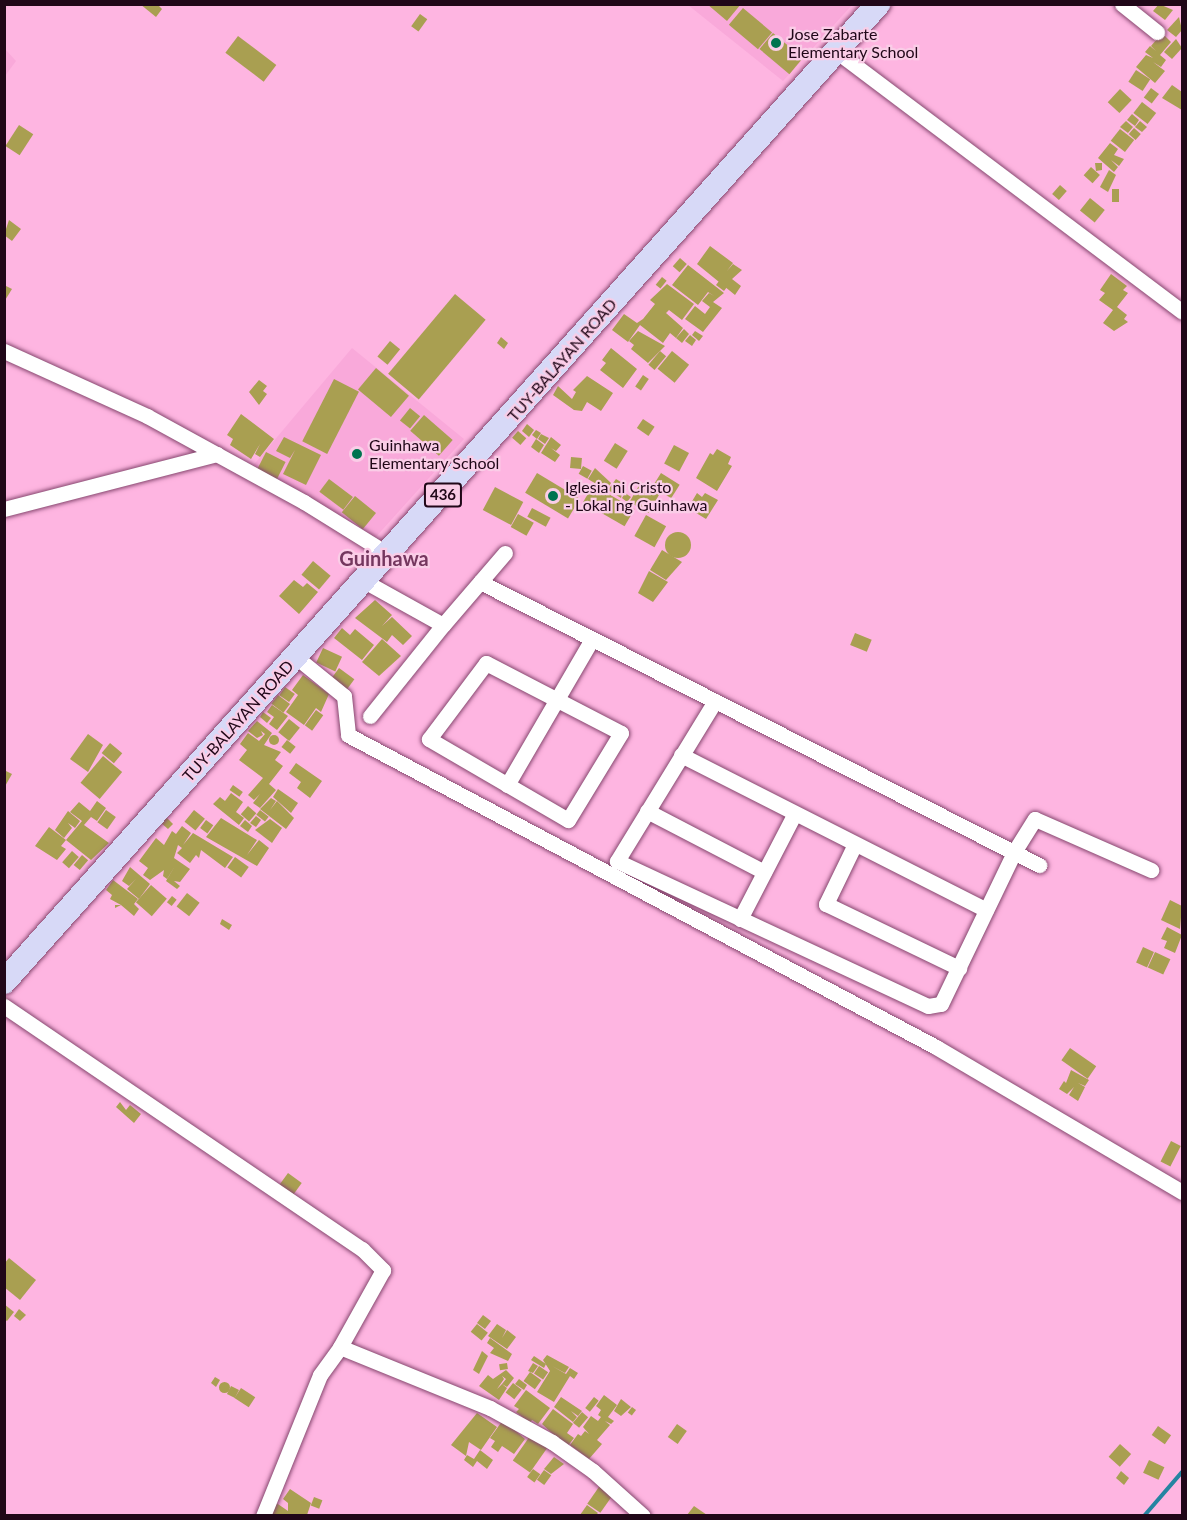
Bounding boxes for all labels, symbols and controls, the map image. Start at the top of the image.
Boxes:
place label: Jose Zabarte Elementary School [788,24,919,62]
marker: Jose Zabarte Elementary School [769,36,783,50]
street label: TUY-BALAYAN ROAD [503,295,621,425]
place label: Guinhawa Elementary School [369,435,500,473]
marker: Guinhawa Elementary School [350,447,364,461]
place label: Iglesia ni Cristo - Lokal ng Guinhawa [565,477,708,515]
road number: 436 [424,483,462,507]
marker: Iglesia ni Cristo - Lokal ng Guinhawa [546,489,560,503]
district label: Guinhawa [339,546,429,570]
street label: TUY-BALAYAN ROAD [179,656,297,786]

